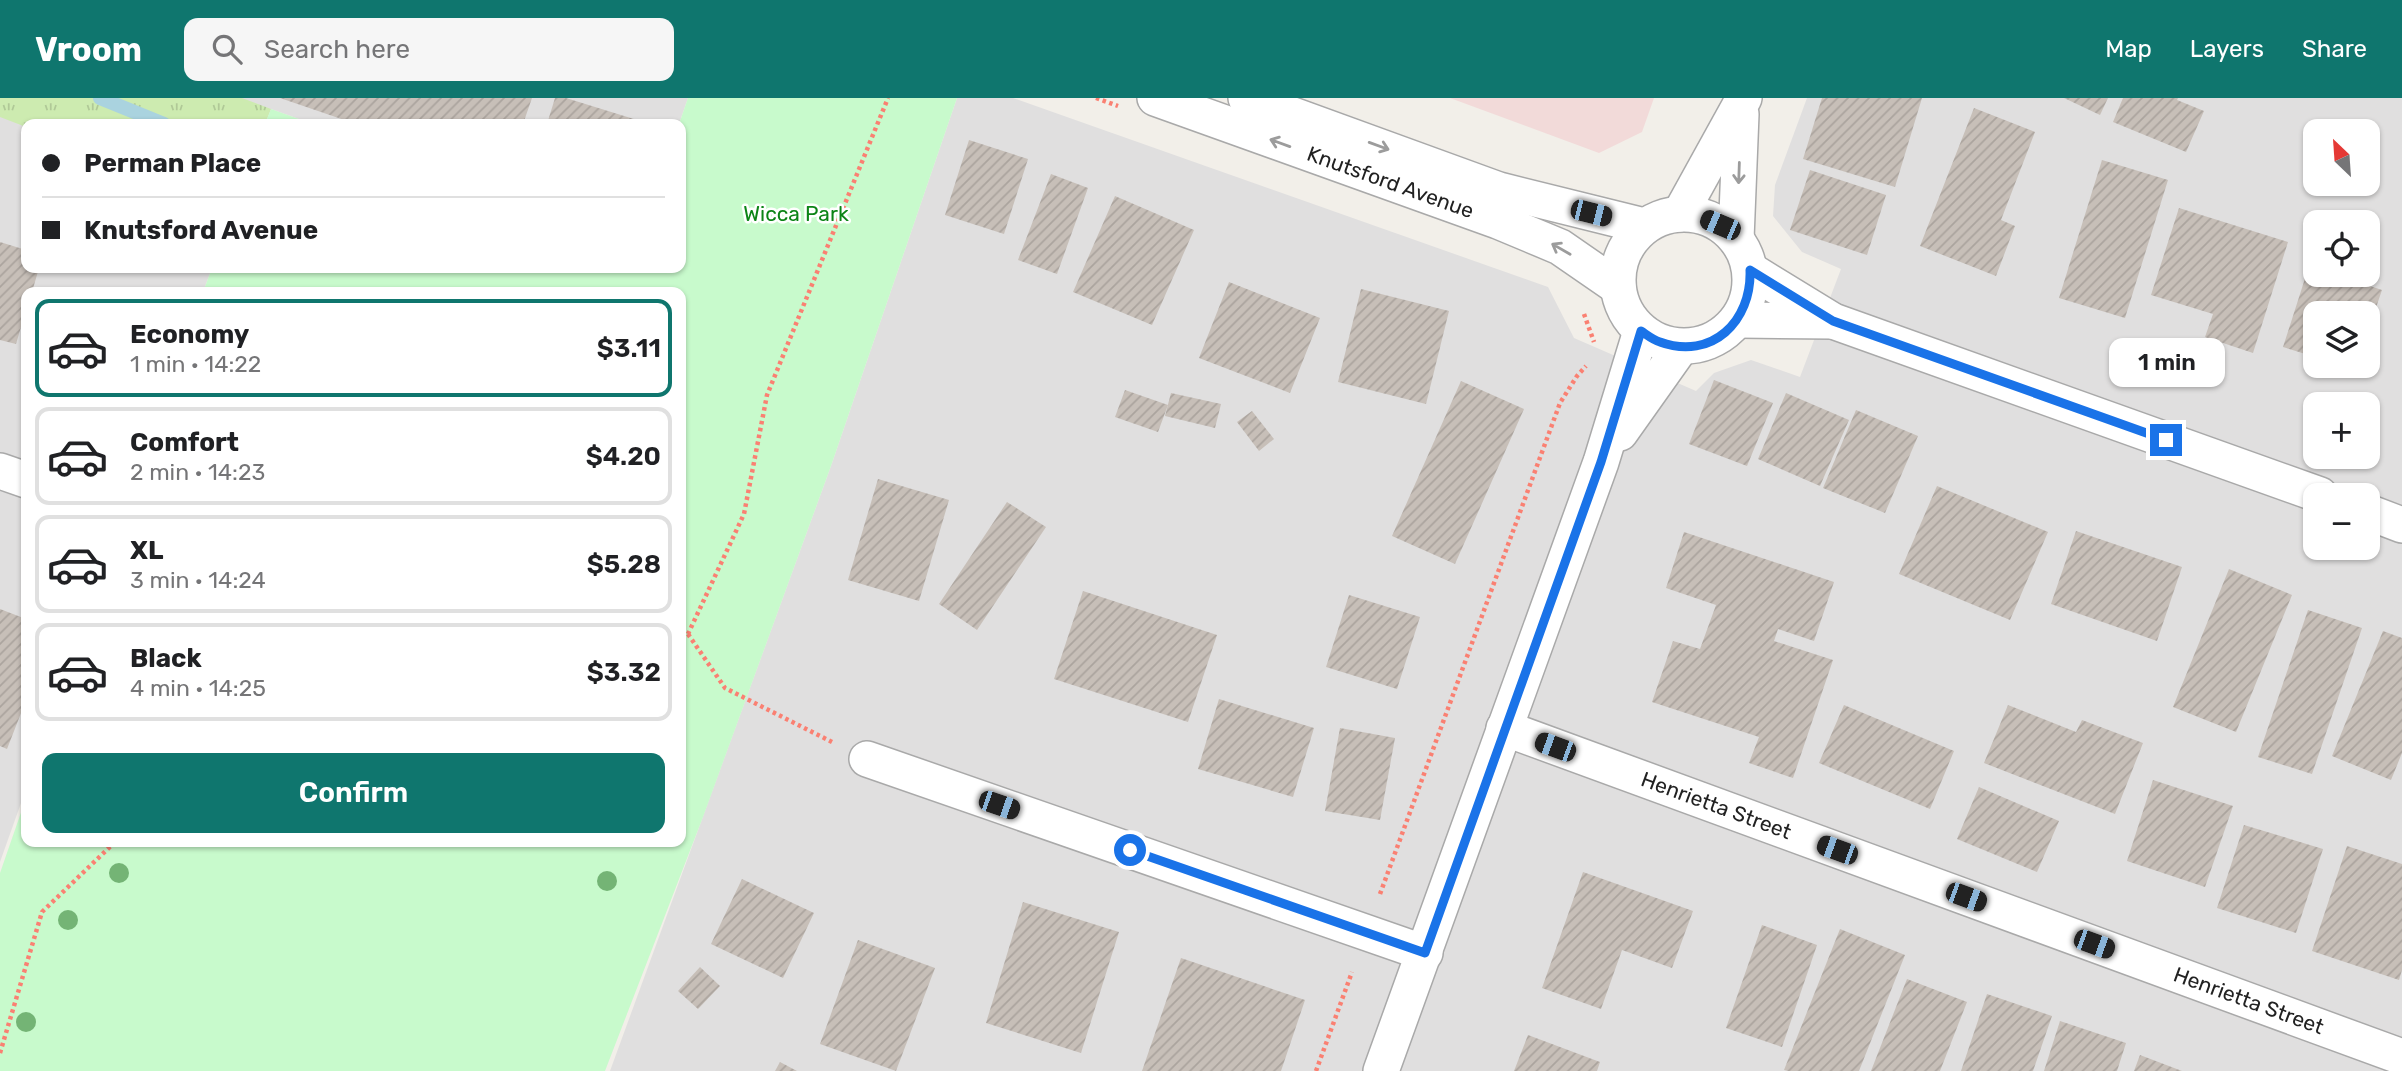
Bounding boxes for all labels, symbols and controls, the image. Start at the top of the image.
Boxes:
search box [184,18,674,81]
text: Vroom [35,30,142,69]
icon: search [208,30,246,68]
text: Search here [264,34,410,65]
text: Map [2105,35,2152,63]
text: Layers [2190,35,2264,63]
text: Share [2302,35,2367,63]
north arrow [2303,119,2380,196]
map controls [2303,119,2380,560]
one-way arrow [1270,136,1292,148]
street label: Knutsford Avenue [1304,141,1477,223]
one-way arrow [1368,141,1390,154]
text: Perman Place [84,148,261,179]
one-way arrow [1732,161,1745,184]
car [1569,198,1614,228]
park label: Wicca Park [743,201,849,226]
car [1697,207,1744,243]
button: locate [2303,210,2380,287]
text: Knutsford Avenue [84,215,318,246]
one-way arrow [1552,242,1572,256]
button: layers [2303,301,2380,378]
icon: car [46,317,109,380]
text: Economy [130,319,249,350]
text: $3.11 [597,333,661,364]
callout: 1 min [2108,338,2224,388]
text: 1 min [2138,348,2196,376]
text: 1 min · 14:22 [130,350,261,378]
button: + [2303,392,2380,469]
route end [2150,424,2182,456]
icon: car [46,425,109,488]
text: Comfort [130,427,239,458]
text: $4.20 [586,441,661,472]
text: 2 min · 14:23 [130,458,265,486]
button: − [2303,483,2380,560]
icon: car [46,533,109,596]
text: XL [130,535,163,566]
text: $5.28 [587,549,661,580]
text: 3 min · 14:24 [130,566,266,594]
icon: car [46,641,109,704]
text: Black [130,643,202,674]
text: $3.32 [587,657,661,688]
text: 4 min · 14:25 [130,674,266,702]
car [1532,730,1579,764]
button: Confirm [42,753,665,833]
street label: Henrietta Street [1638,766,1795,844]
car [976,788,1023,822]
car [1814,833,1861,867]
route start [1114,834,1146,866]
car [1943,880,1990,914]
car [2071,927,2118,961]
street label: Henrietta Street [2170,961,2327,1039]

